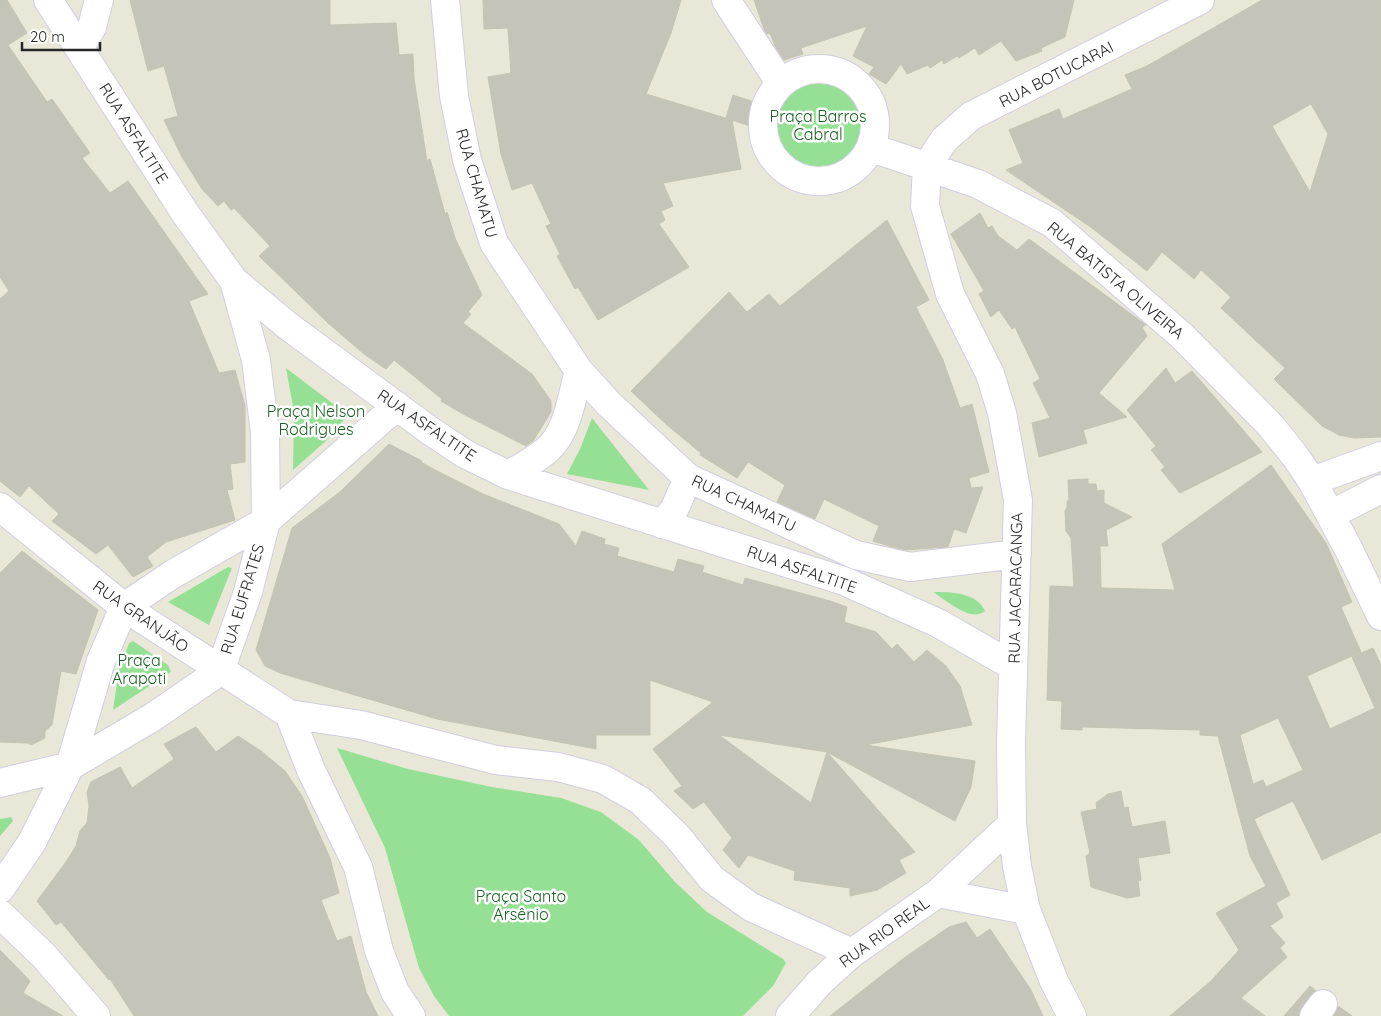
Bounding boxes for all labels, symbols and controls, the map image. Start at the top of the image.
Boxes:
scale bar [22,20,100,52]
text: 20 m [30,27,65,46]
street label: RUA BOTUCARAI [995,37,1117,111]
street label: RUA ASFALTITE [95,79,173,187]
park label: Praça Barros Cabral [770,106,866,144]
street label: RUA CHAMATU [452,126,502,240]
street label: RUA BATISTA OLIVEIRA [1044,217,1188,343]
street label: RUA ASFALTITE [374,385,480,465]
park label: Praça Nelson Rodrigues [267,401,365,439]
street label: RUA CHAMATU [689,470,799,536]
street label: RUA JACARACANGA [1004,512,1026,664]
street label: RUA EUFRATES [216,541,268,657]
street label: RUA ASFALTITE [744,541,860,597]
street label: RUA GRANJÃO [89,576,193,656]
park label: Praça Arapoti [112,650,166,688]
park label: Praça Santo Arsênio [476,886,566,924]
street label: RUA RIO REAL [835,892,933,971]

